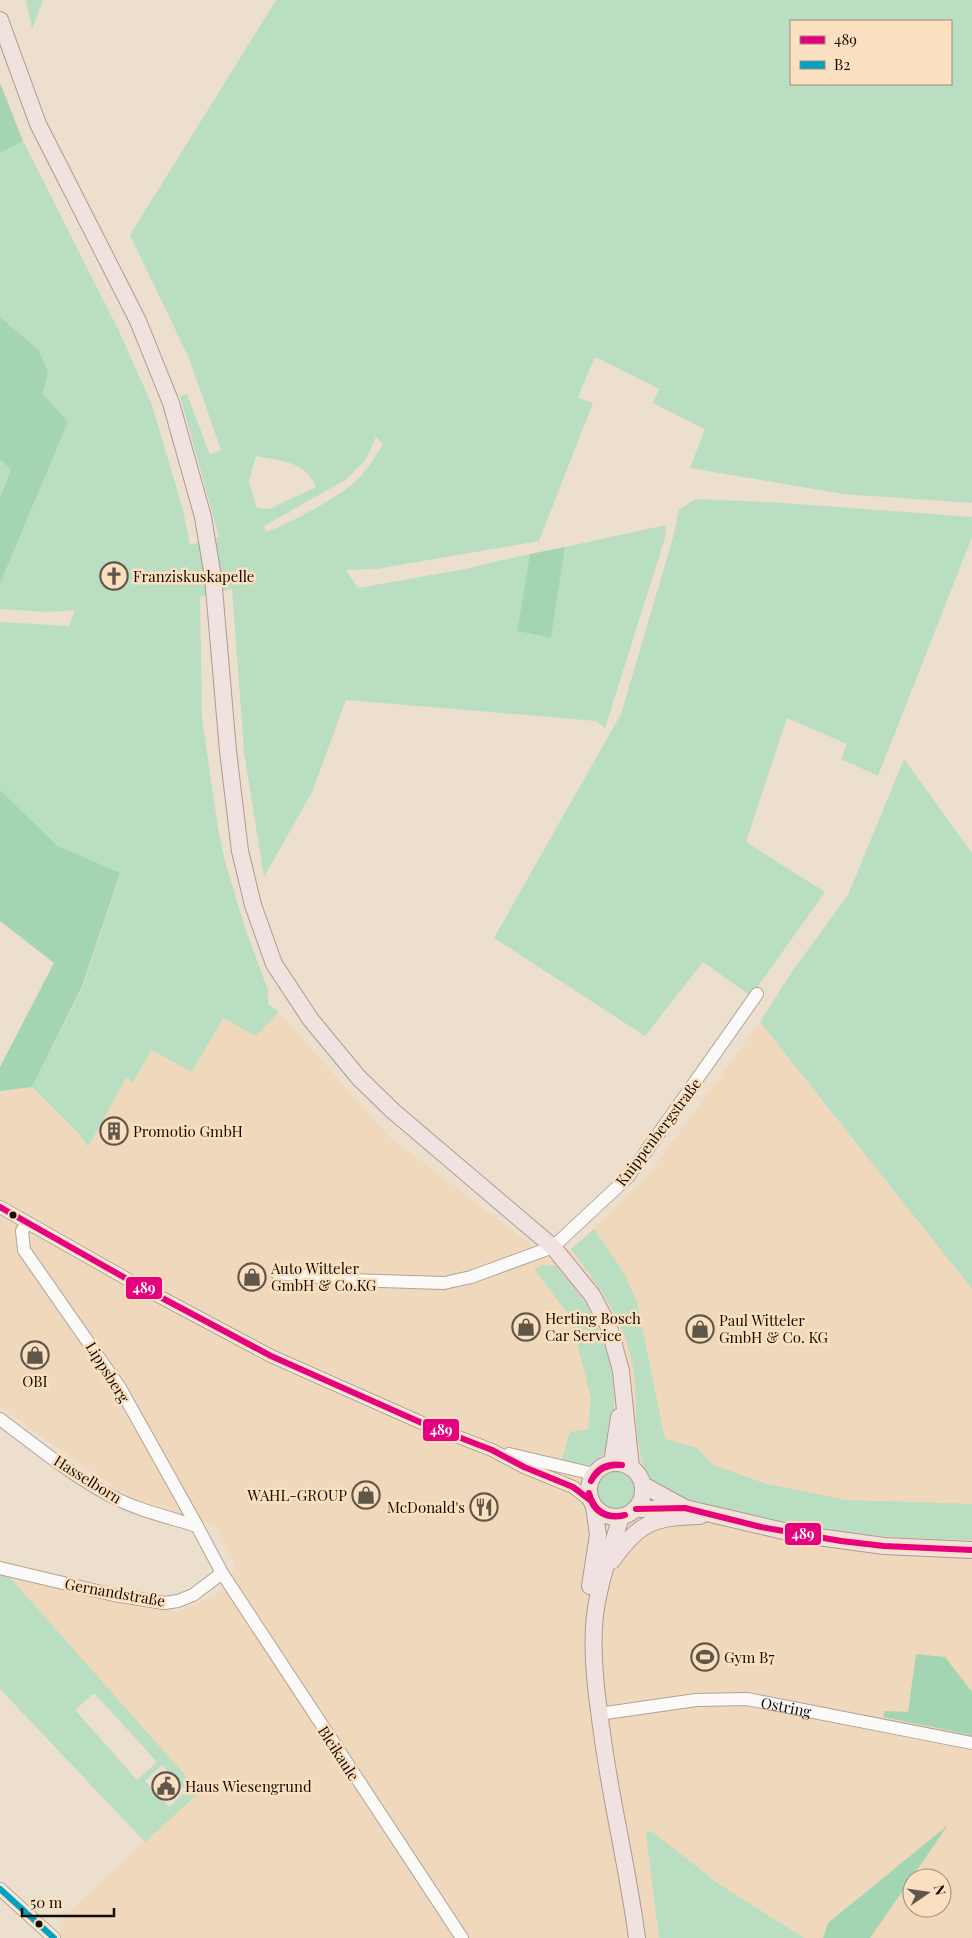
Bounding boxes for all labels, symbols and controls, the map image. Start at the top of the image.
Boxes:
legend [790,20,952,85]
text: 489 [834,29,857,49]
text: B2 [834,54,851,74]
church icon: Franziskuskapelle [99,561,129,591]
place label: Franziskuskapelle [133,566,254,586]
street label: Knippenbergstraße [611,1074,705,1190]
building icon: Promotio GmbH [99,1116,129,1146]
place label: Promotio GmbH [133,1121,243,1141]
unlabelled marker [8,1210,18,1220]
place label: Auto Witteler GmbH & Co.KG [270,1258,377,1295]
shop icon: Auto Witteler GmbH & Co.KG [237,1262,267,1292]
line badge: 489 [125,1276,163,1300]
text: 489 [133,1278,156,1297]
place label: Herting Bosch Car Service [545,1308,641,1345]
place label: Paul Witteler GmbH & Co. KG [719,1310,829,1347]
shop icon: Herting Bosch Car Service [511,1312,541,1342]
shop icon: Paul Witteler GmbH & Co. KG [685,1314,715,1344]
street label: Lippsberg [82,1338,135,1406]
shop icon: OBI [20,1340,50,1370]
place label: OBI [22,1371,48,1391]
line badge: 489 [422,1418,460,1442]
text: 489 [430,1420,453,1439]
street label: Hasselborn [50,1450,126,1508]
shop icon: WAHL-GROUP [351,1480,381,1510]
place label: WAHL-GROUP [246,1485,347,1505]
restaurant icon: McDonald's [469,1492,499,1522]
place label: McDonald's [387,1497,465,1517]
line badge: 489 [784,1522,822,1546]
text: 489 [792,1524,815,1543]
street label: Gernandstraße [63,1573,167,1611]
sports icon: Gym B7 [690,1642,720,1672]
place label: Gym B7 [724,1647,775,1667]
street label: Ostring [759,1692,813,1721]
street label: Bleikaule [314,1722,364,1784]
public building icon: Haus Wiesengrund [151,1771,181,1801]
place label: Haus Wiesengrund [185,1776,312,1796]
north arrow [902,1868,952,1918]
text: N [930,1883,951,1897]
scale bar [22,1886,115,1918]
text: 50 m [30,1892,63,1912]
unlabelled marker [34,1919,44,1929]

